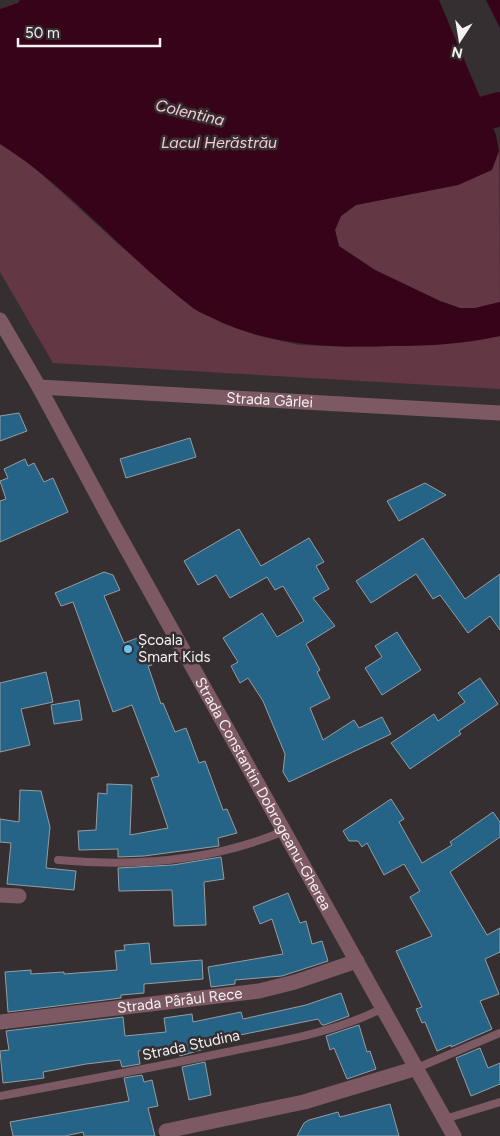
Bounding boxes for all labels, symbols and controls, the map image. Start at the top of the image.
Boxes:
scale bar [18,15,160,47]
north arrow [435,15,485,65]
text: 50 m [25,24,60,42]
text: N [450,43,464,62]
water label: Colentina [153,95,226,130]
water label: Lacul Herăstrău [161,133,277,152]
street label: Strada Gârlei [226,389,314,411]
place label: Școala Smart Kids [138,631,210,666]
marker: Școala Smart Kids [122,643,134,655]
street label: Strada Constantin Dobrogeanu-Gherea [191,674,335,913]
street label: Strada Pârâul Rece [116,984,243,1017]
street label: Strada Studina [141,1026,241,1064]

